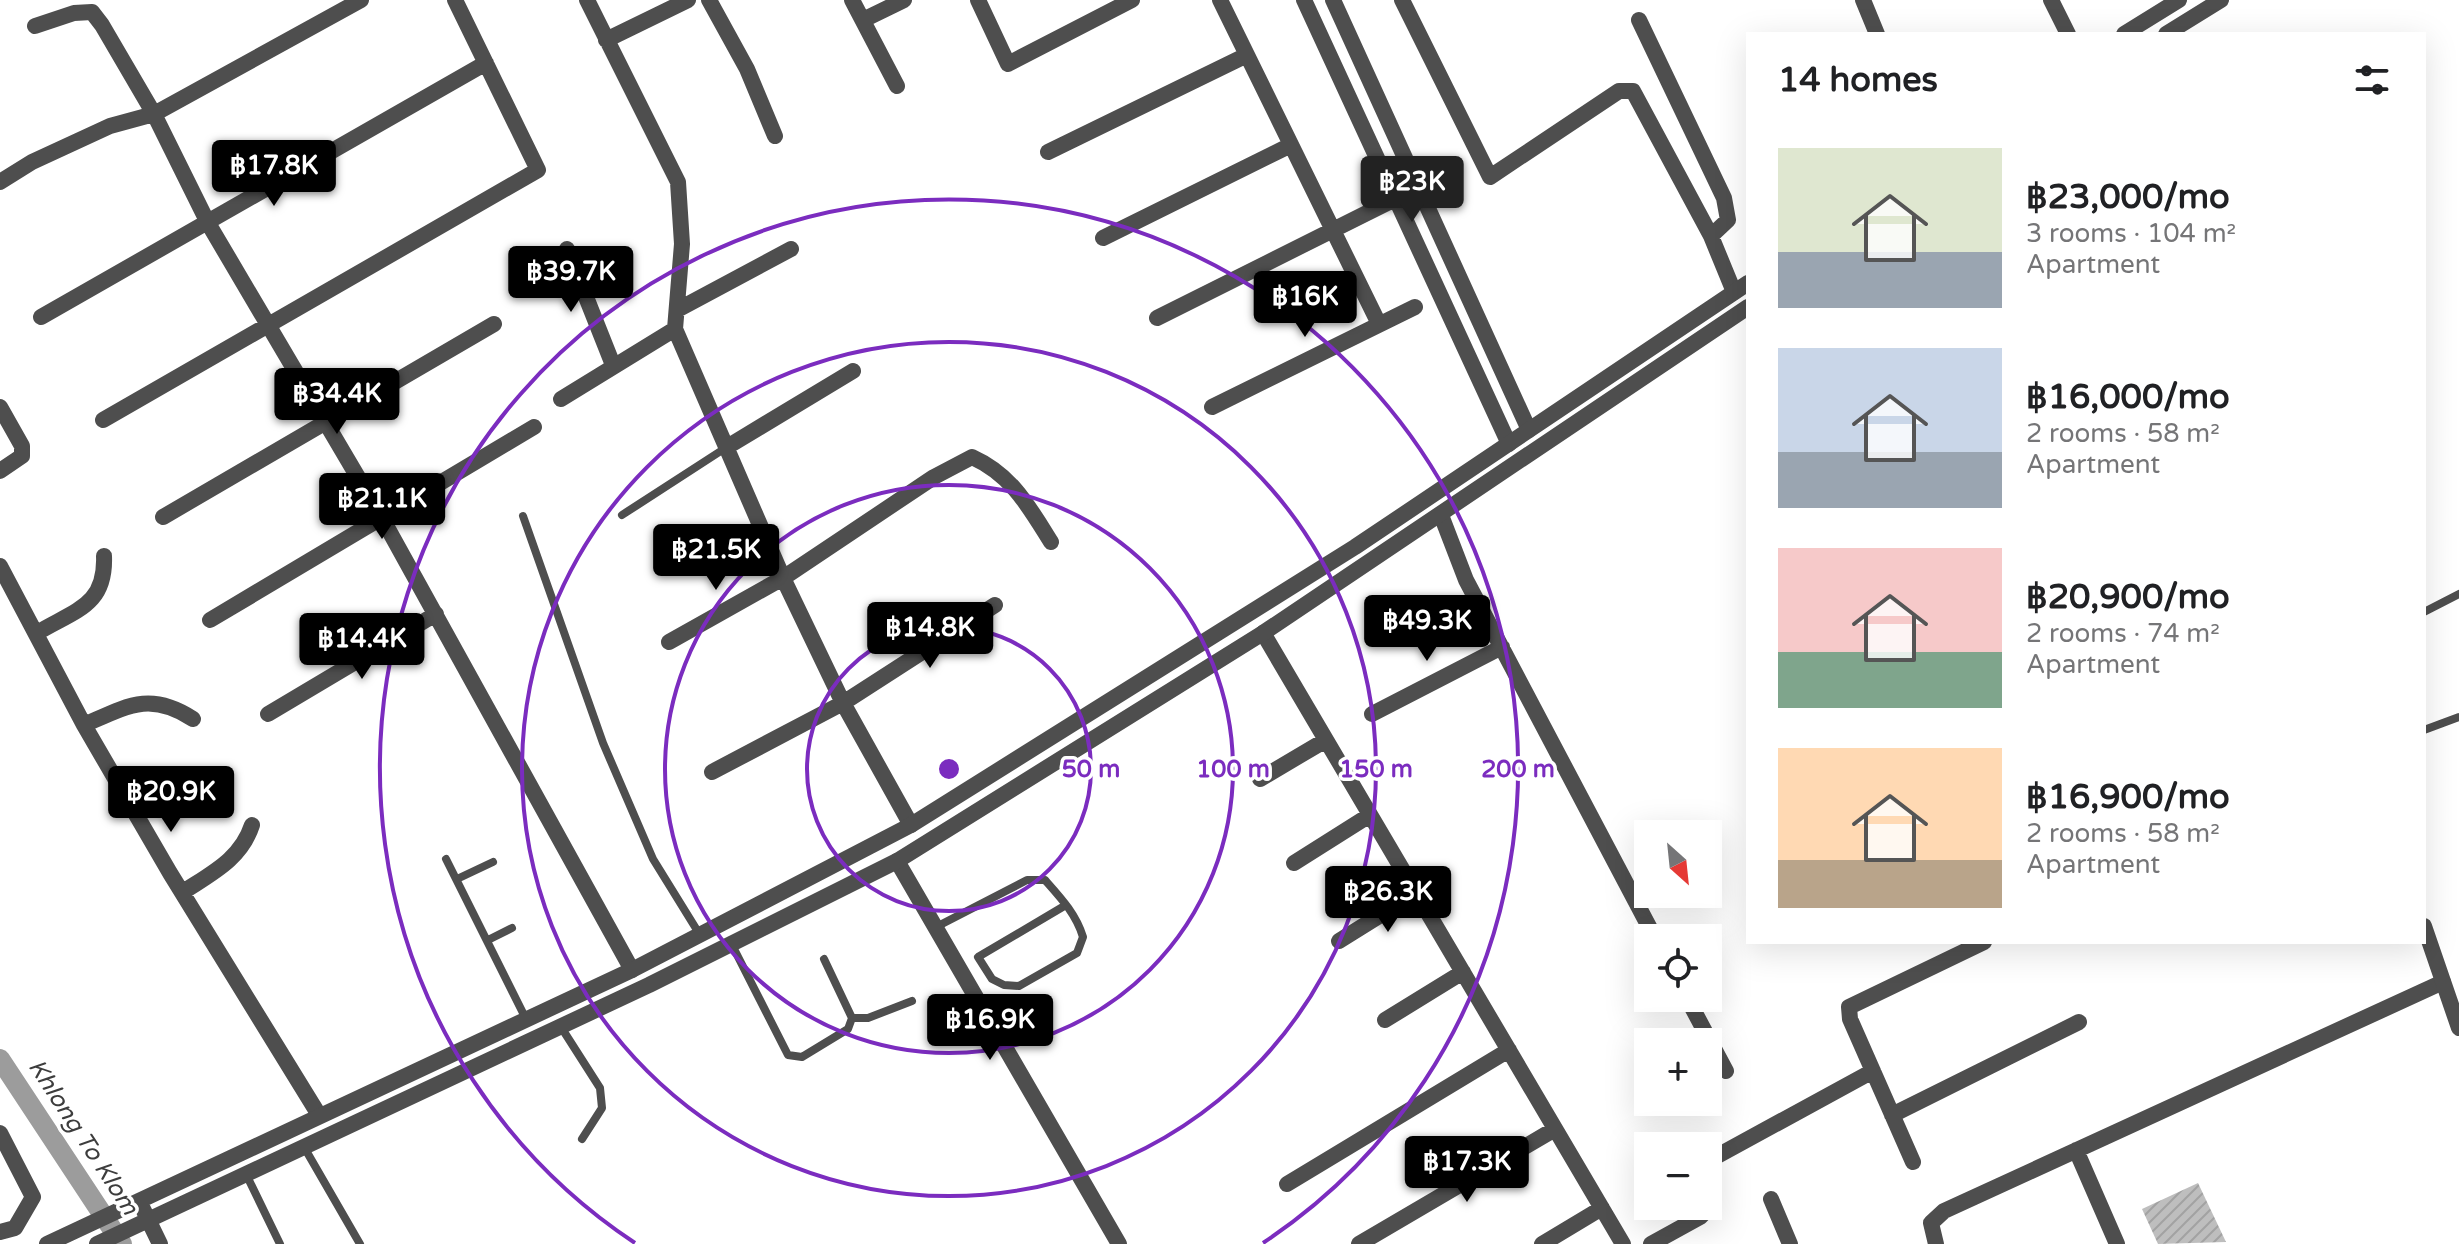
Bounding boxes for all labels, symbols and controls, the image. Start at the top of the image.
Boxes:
icon: filters [2350,58,2394,102]
text: 14 homes [1778,60,1938,101]
pin: ฿17.8K [209,140,339,208]
text: ฿17.8K [230,150,318,181]
pin: ฿23K [1365,156,1459,224]
text: ฿23K [1379,166,1445,197]
text: ฿23,000/mo [2026,177,2230,218]
icon: home [1842,180,1938,276]
text: 3 rooms · 104 m² [2026,218,2236,249]
pin: ฿39.7K [506,246,636,314]
text: Apartment [2026,249,2160,280]
text: ฿39.7K [526,256,616,287]
pin: ฿16K [1258,271,1352,339]
text: ฿16K [1272,281,1338,312]
pin: ฿34.4K [272,368,402,436]
text: ฿16,000/mo [2026,377,2230,418]
text: ฿34.4K [292,378,382,409]
icon: home [1842,380,1938,476]
text: 2 rooms · 58 m² [2026,418,2220,449]
text: Apartment [2026,449,2160,480]
pin: ฿21.1K [317,473,447,541]
text: ฿21.1K [337,483,427,514]
pin: ฿21.5K [651,524,781,592]
text: ฿21.5K [671,534,761,565]
text: ฿20,900/mo [2026,577,2230,618]
icon: home [1842,580,1938,676]
pin: ฿49.3K [1362,595,1492,663]
pin: ฿14.8K [865,602,995,670]
text: ฿49.3K [1382,605,1472,636]
text: ฿14.8K [885,612,975,643]
pin: ฿14.4K [297,613,427,681]
text: 2 rooms · 74 m² [2026,618,2220,649]
text: ฿14.4K [317,623,407,654]
text: Apartment [2026,649,2160,680]
centre of rings [935,755,963,783]
text: 50 m [1062,755,1120,784]
text: 100 m [1196,755,1270,784]
text: 150 m [1339,755,1413,784]
text: 200 m [1481,755,1555,784]
pin: ฿20.9K [106,766,236,834]
text: ฿20.9K [126,776,216,807]
text: ฿16,900/mo [2026,777,2230,818]
icon: home [1842,780,1938,876]
text: 2 rooms · 58 m² [2026,818,2220,849]
north arrow [1634,820,1722,908]
map controls [1634,820,1722,1220]
text: Apartment [2026,849,2160,880]
pin: ฿26.3K [1323,866,1453,934]
text: ฿26.3K [1343,876,1433,907]
button: locate [1634,924,1722,1012]
pin: ฿16.9K [925,994,1055,1062]
text: ฿16.9K [945,1004,1035,1035]
button: + [1634,1028,1722,1116]
water label: Khlong To Klom [22,1054,145,1221]
button: − [1634,1132,1722,1220]
pin: ฿17.3K [1402,1136,1532,1204]
text: ฿17.3K [1423,1146,1511,1177]

